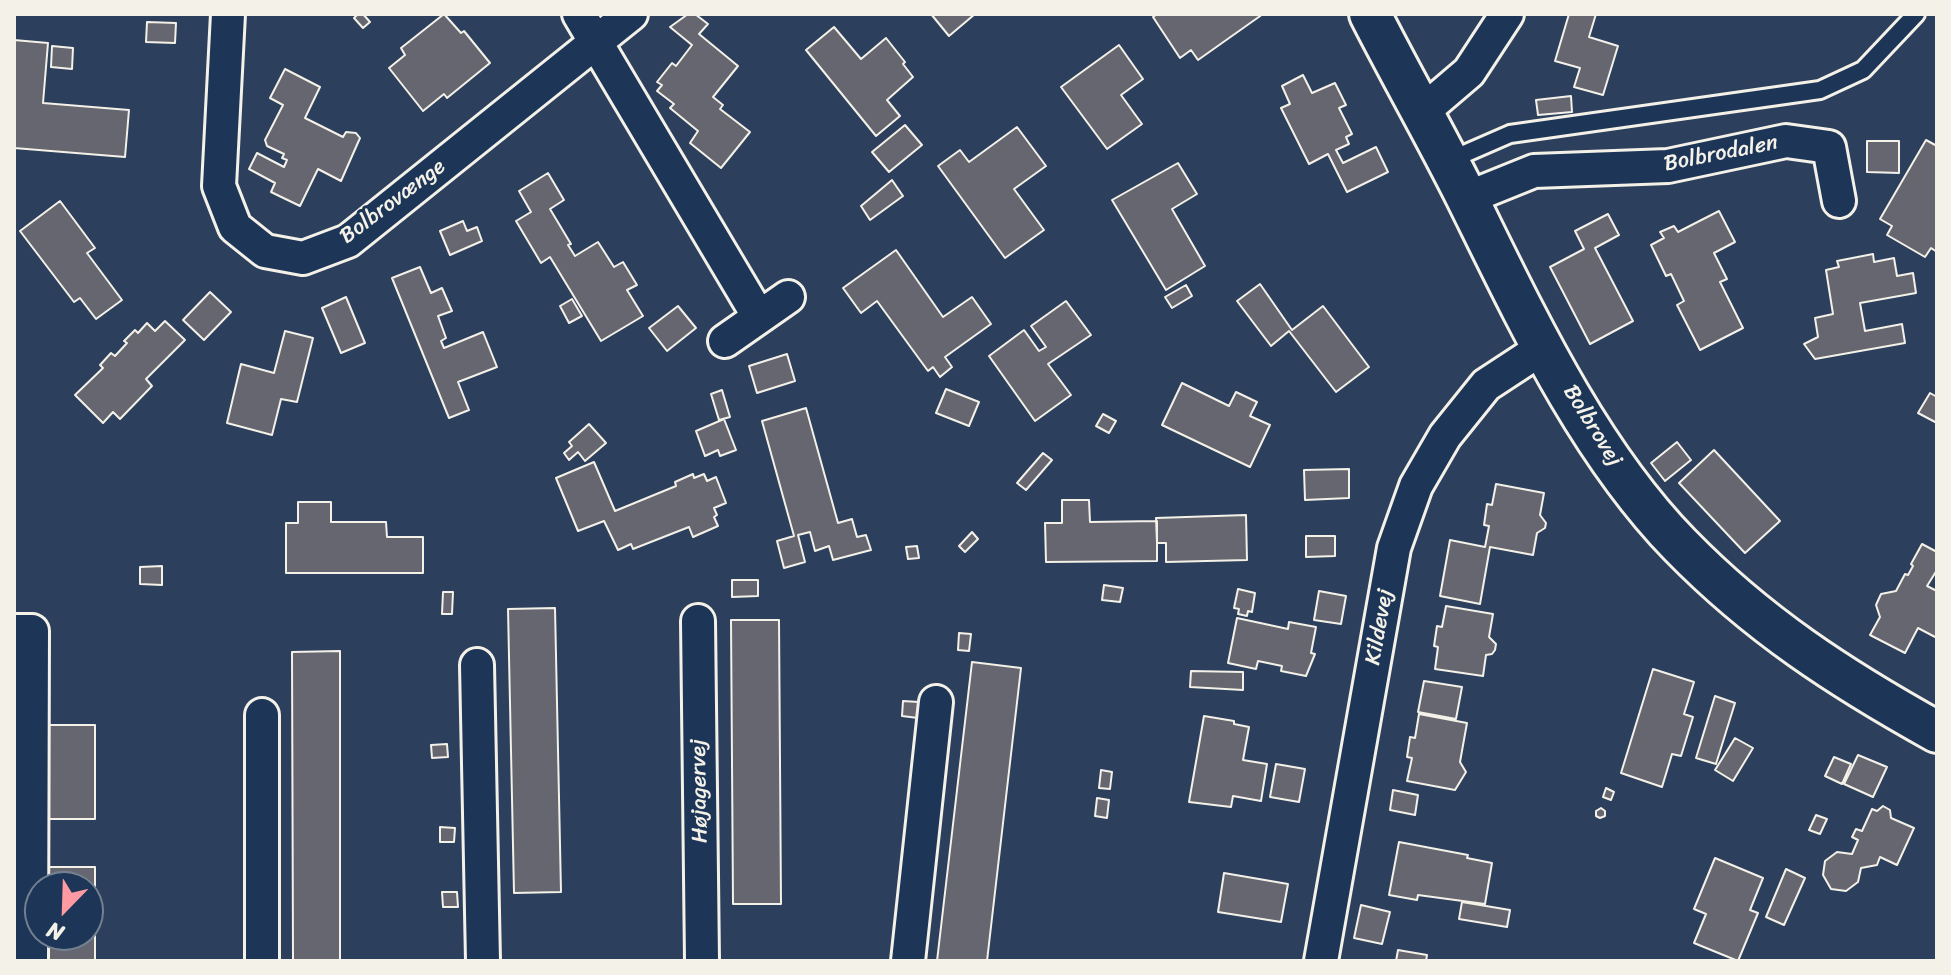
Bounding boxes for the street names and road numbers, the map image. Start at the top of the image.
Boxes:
street label: Bolbrodalen [1662,130,1780,178]
street label: Bolbrovænge [335,154,451,250]
street label: Bolbrovej [1557,380,1627,472]
street label: Kildevej [1360,587,1400,667]
street label: Højagervej [686,739,714,843]

